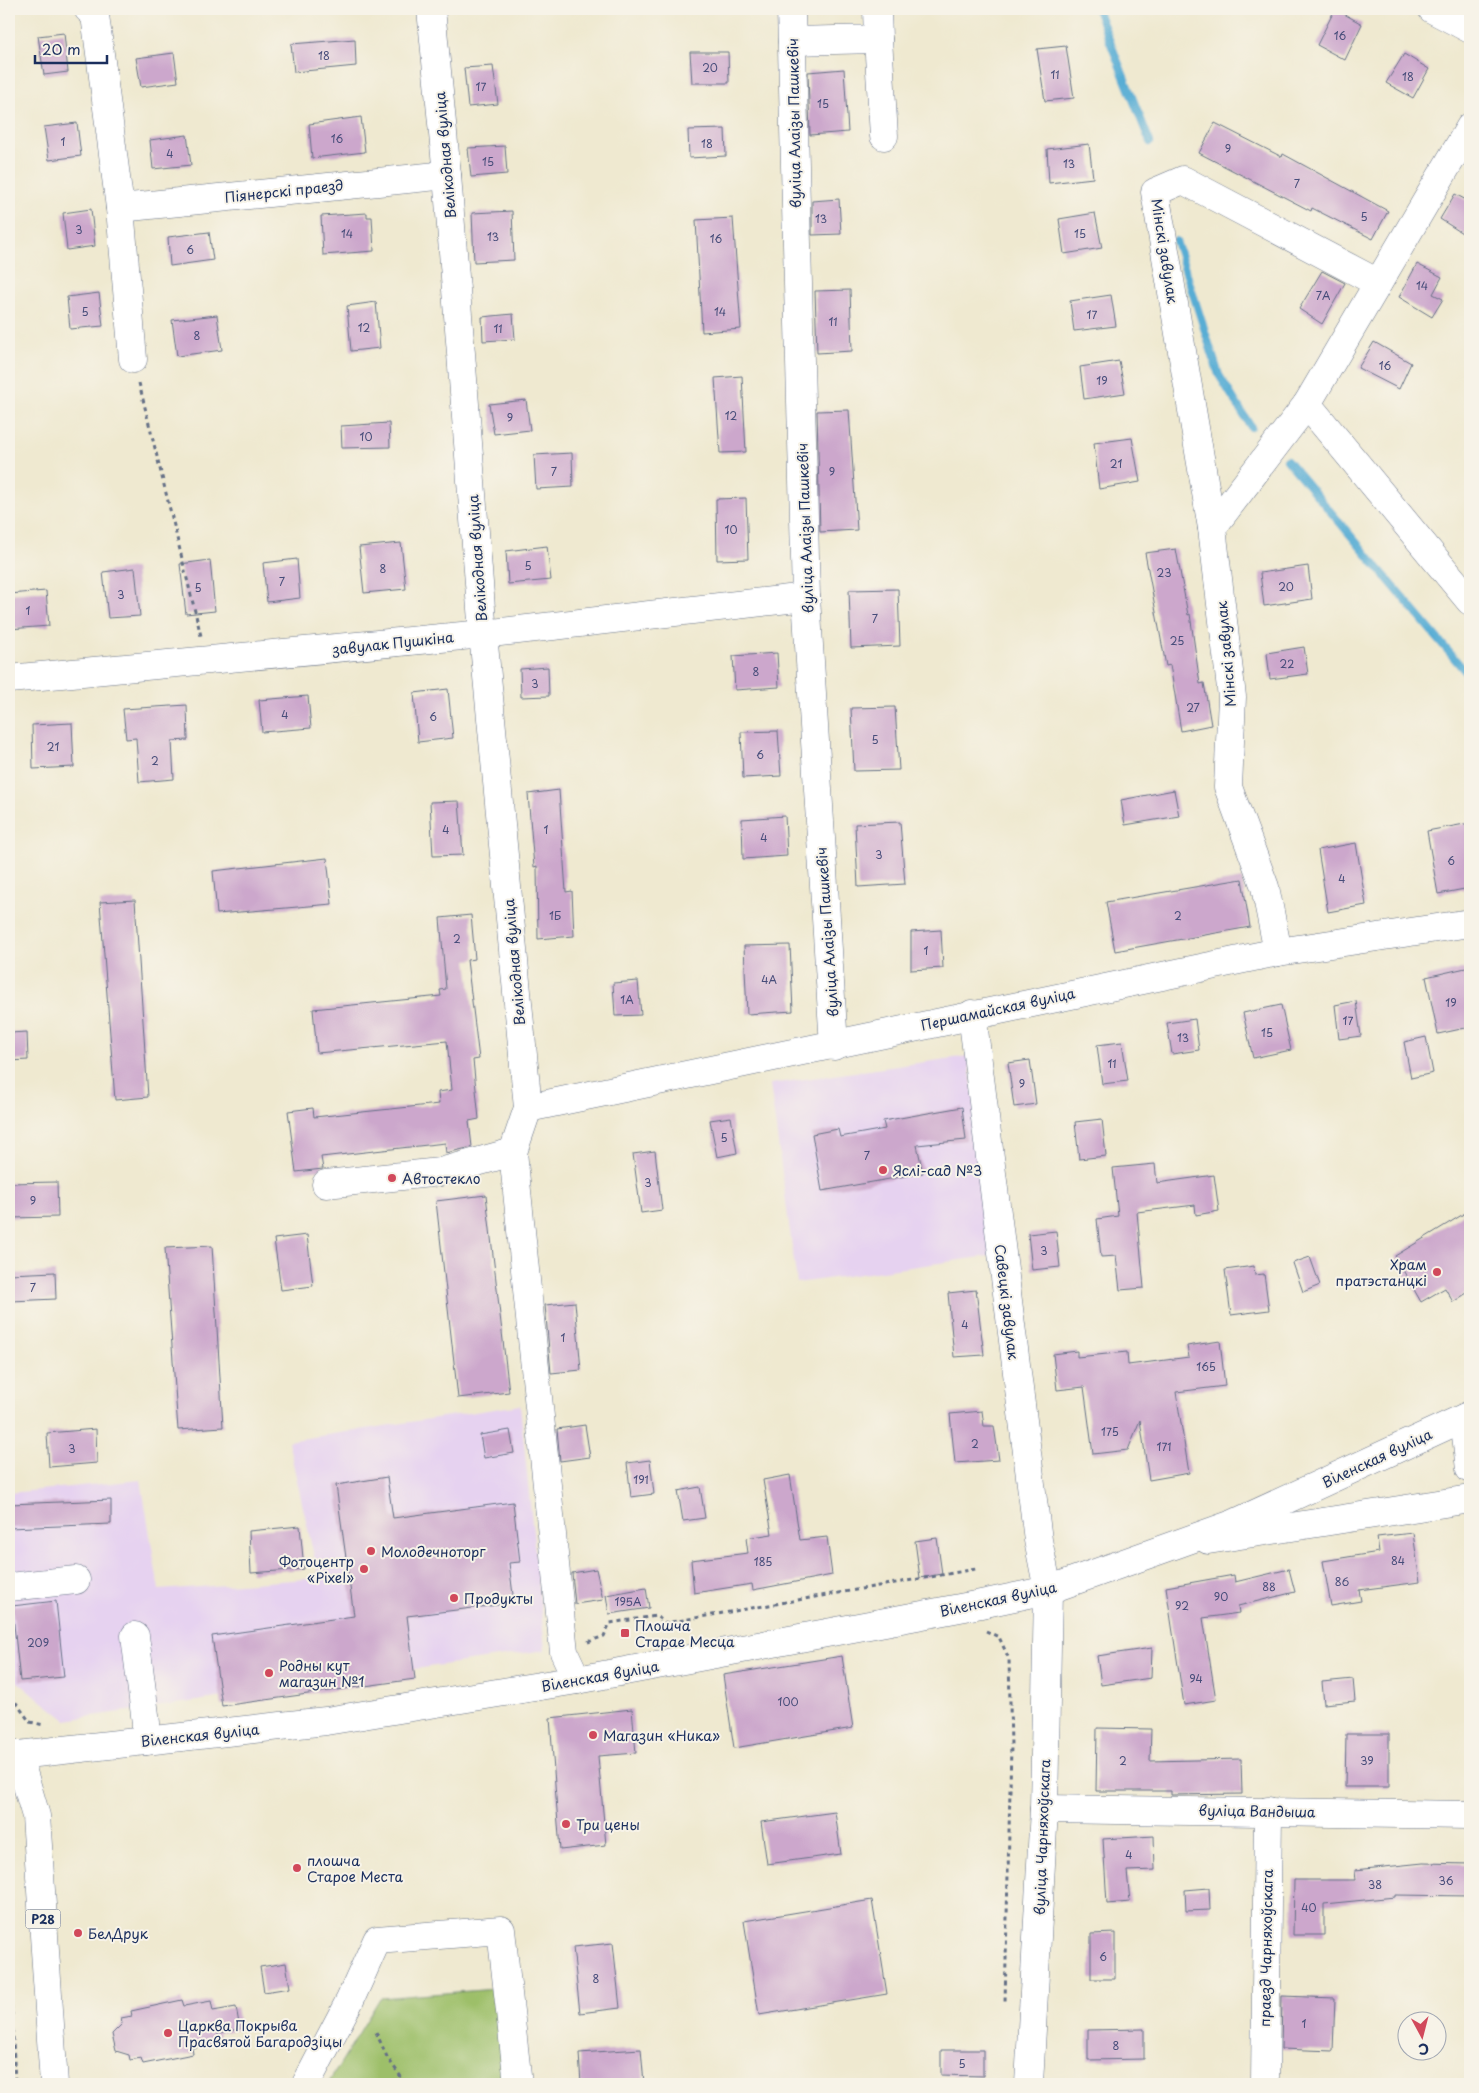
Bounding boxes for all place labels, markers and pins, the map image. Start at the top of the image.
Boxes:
place label: Яслі-сад №3 [893,1160,982,1181]
marker: Яслі-сад №3 [877,1164,889,1176]
place label: Автостекло [402,1168,481,1189]
marker: Автостекло [386,1172,398,1184]
place label: Храм пратэстанцкі [1336,1254,1427,1291]
marker: Храм пратэстанцкі [1431,1266,1443,1278]
place label: Молодечноторг [381,1541,486,1562]
marker: Молодечноторг [365,1545,377,1557]
place label: Фотоцентр «Pixel» [279,1551,354,1588]
marker: Фотоцентр «Pixel» [358,1563,370,1575]
place label: Продукты [464,1588,533,1609]
marker: Продукты [448,1592,460,1604]
place label: Плошча Старае Месца [635,1615,735,1652]
marker: Плошча Старае Месца [619,1627,631,1639]
place label: Родны кут магазин №1 [279,1655,365,1692]
marker: Родны кут магазин №1 [263,1667,275,1679]
place label: Магазин «Ника» [603,1725,720,1746]
marker: Магазин «Ника» [587,1729,599,1741]
place label: Три цены [576,1814,640,1835]
marker: Три цены [560,1818,572,1830]
place label: плошча Старое Места [307,1850,403,1887]
marker: плошча Старое Места [291,1862,303,1874]
place label: БелДрук [88,1923,149,1944]
marker: БелДрук [72,1927,84,1939]
place label: Царква Покрыва Прасвятой Багародзіцы [178,2015,342,2052]
marker: Царква Покрыва Прасвятой Багародзіцы [162,2027,174,2039]

